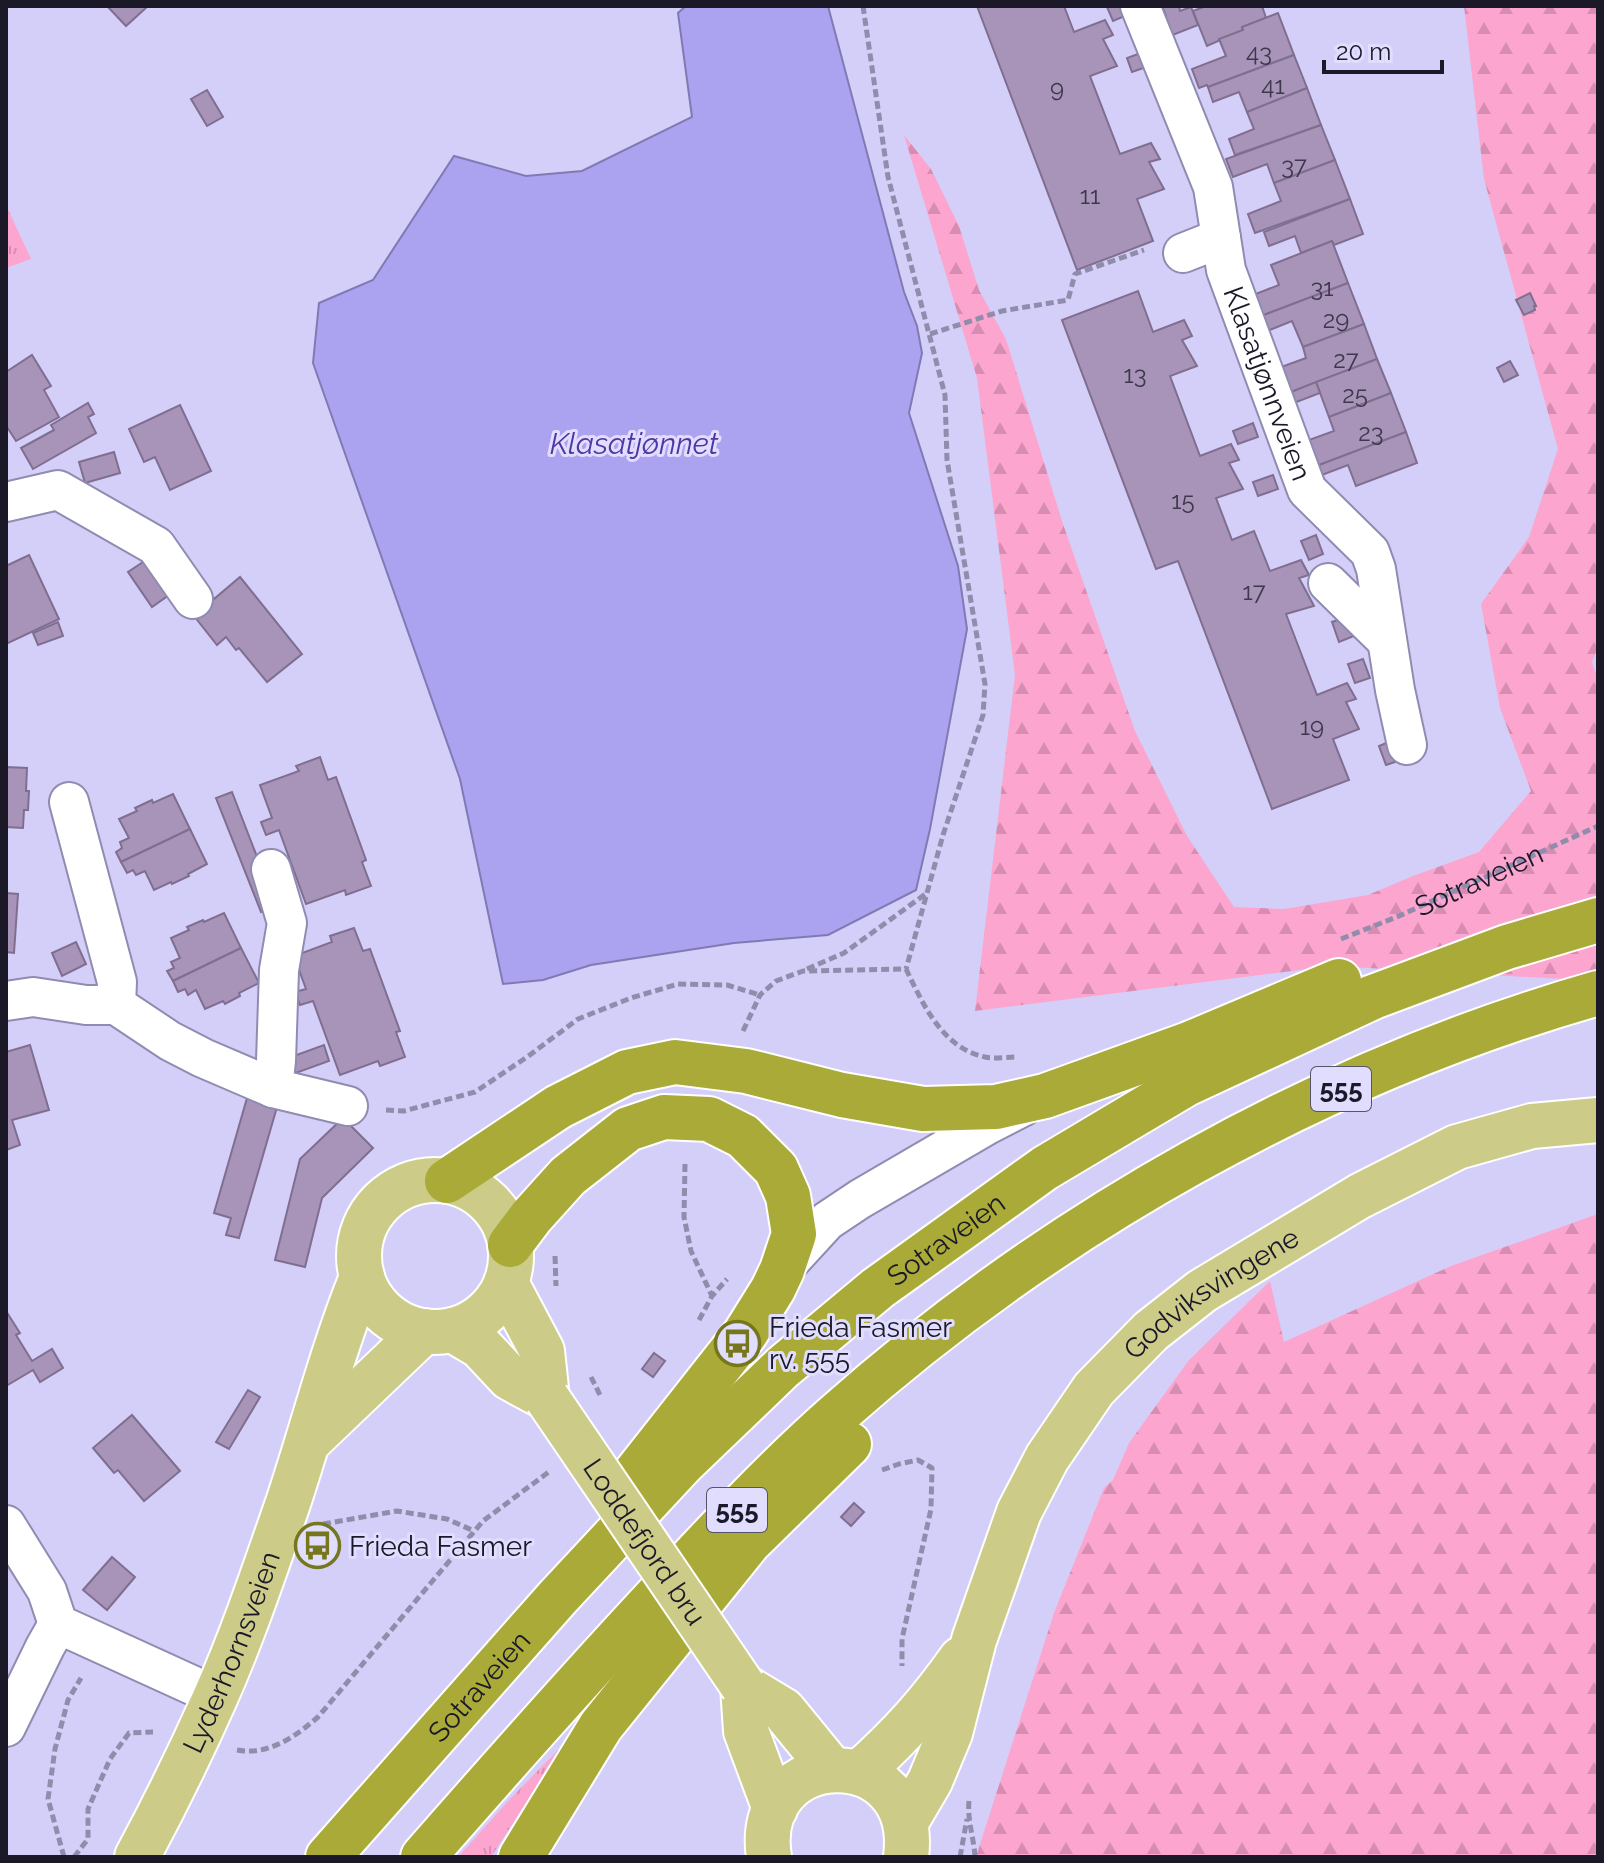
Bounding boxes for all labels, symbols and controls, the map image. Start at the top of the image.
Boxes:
scale bar [1324,24,1442,74]
text: 20 m [1336,37,1391,66]
house number: 43 [1246,38,1272,67]
house number: 41 [1261,71,1285,100]
house number: 9 [1050,74,1064,103]
house number: 37 [1281,151,1307,180]
house number: 11 [1080,181,1100,210]
house number: 31 [1310,273,1334,302]
street label: Klasatjønnveien [1217,282,1318,485]
house number: 29 [1323,305,1349,334]
house number: 27 [1333,345,1359,374]
house number: 13 [1123,360,1147,389]
house number: 25 [1342,380,1368,409]
house number: 23 [1358,418,1384,447]
water label: Klasatjønnet [550,426,719,461]
house number: 15 [1171,486,1195,515]
house number: 17 [1243,577,1266,606]
house number: 19 [1300,712,1324,741]
street label: Sotraveien [1410,837,1548,923]
road number: 555 [1311,1067,1371,1111]
street label: Sotraveien [880,1186,1011,1293]
street label: Godviksvingene [1116,1220,1305,1366]
place label: Frieda Fasmer rv. 555 [769,1311,952,1376]
bus stop icon: Frieda Fasmer rv. 555 [714,1319,762,1367]
street label: Loddefjord bru [577,1452,713,1631]
road number: 555 [707,1488,767,1532]
bus stop icon: Frieda Fasmer [294,1522,342,1570]
place label: Frieda Fasmer [349,1530,532,1563]
street label: Lyderhornsveien [176,1547,286,1758]
street label: Sotraveien [421,1624,537,1749]

